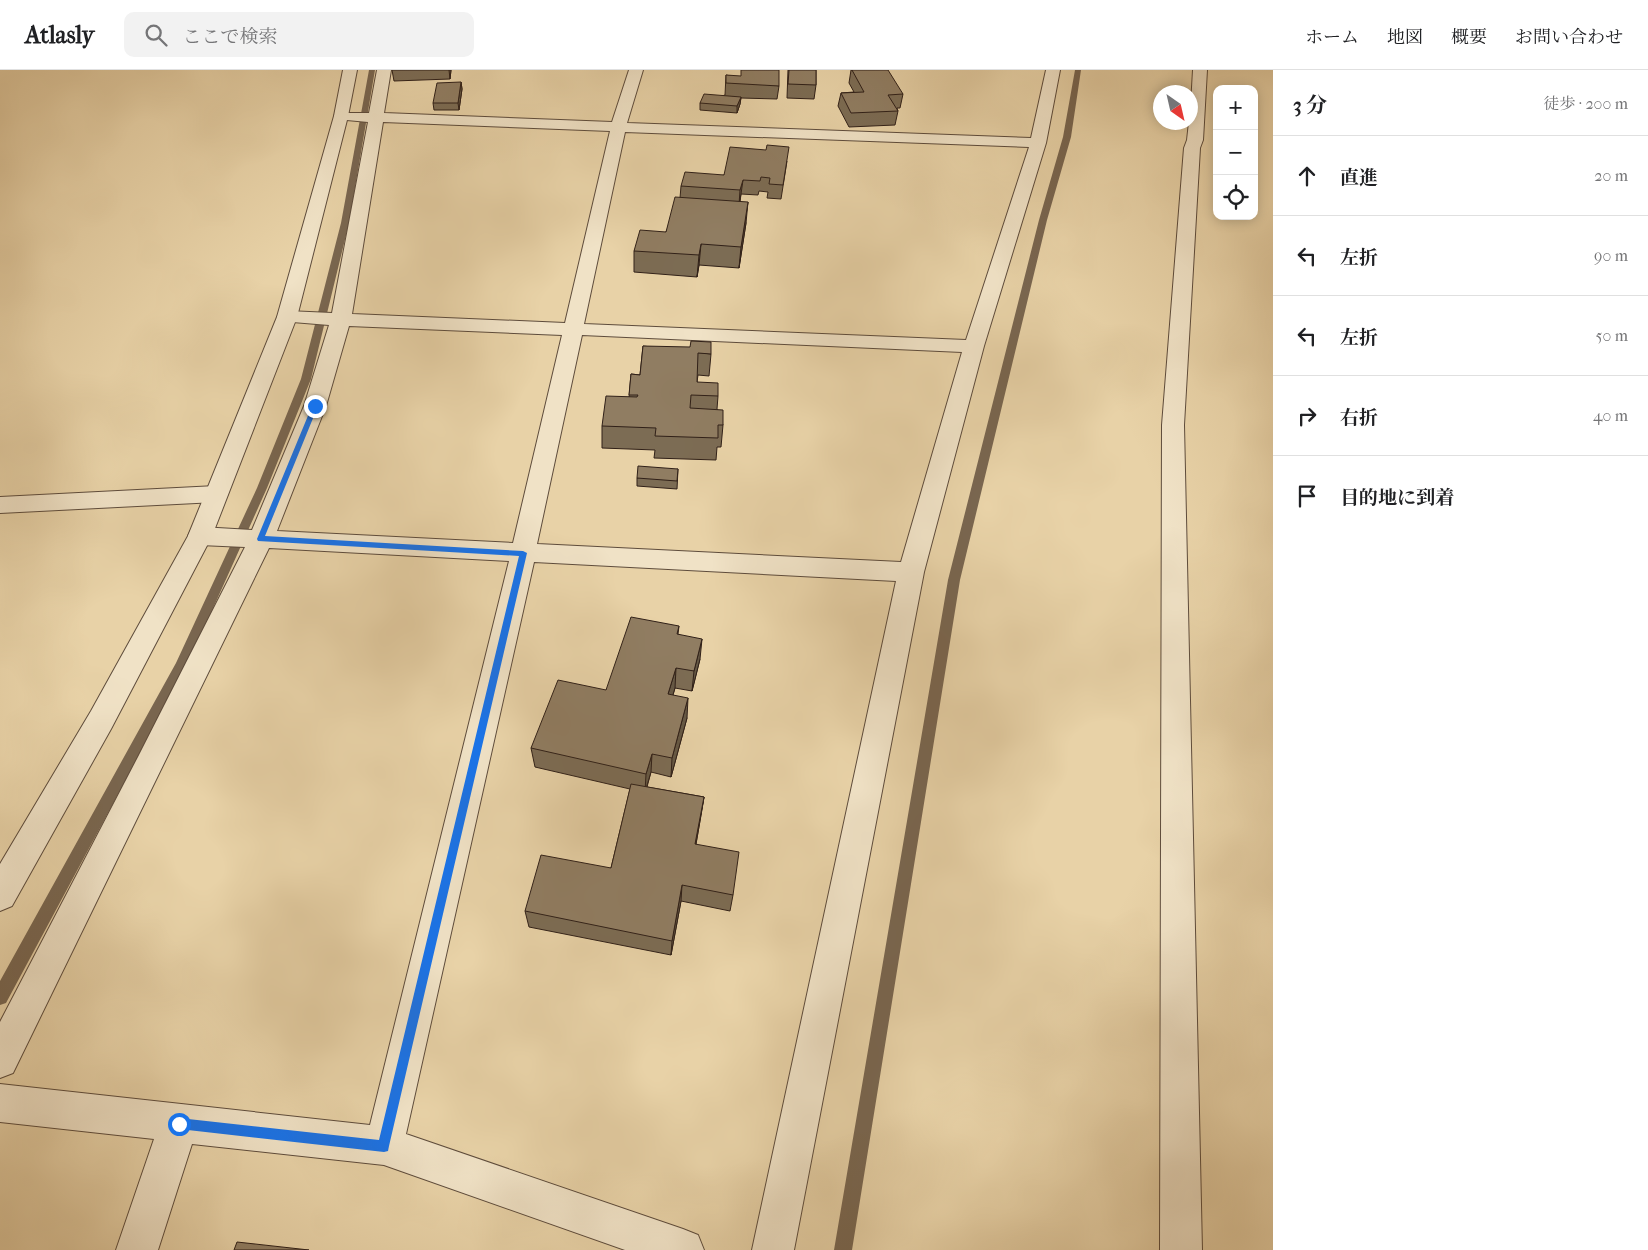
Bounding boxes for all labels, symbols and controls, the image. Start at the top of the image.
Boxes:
search box [124,12,474,57]
text: Atlasly [25,21,94,49]
icon: search [142,21,170,49]
text: ここで検索 [182,26,277,48]
text: ホーム [1305,27,1359,48]
text: 地図 [1387,27,1423,48]
text: 概要 [1451,27,1487,48]
text: お問い合わせ [1515,27,1623,48]
north arrow [1153,85,1198,130]
map controls [1213,85,1258,220]
button: + [1213,85,1258,130]
text: 3 分 [1293,93,1327,117]
text: 徒歩 · 200 m [1543,94,1628,113]
button: − [1213,130,1258,175]
icon: ahead [1293,162,1321,190]
text: 20 m [1594,166,1628,185]
text: 直進 [1340,167,1378,189]
button: locate [1213,175,1258,220]
icon: left [1293,242,1321,270]
text: 90 m [1594,246,1628,265]
text: 左折 [1340,247,1378,269]
icon: left [1293,322,1321,350]
text: 50 m [1596,326,1628,345]
text: 左折 [1340,327,1378,349]
route end [304,395,327,418]
icon: right [1293,402,1321,430]
text: 40 m [1593,406,1628,425]
text: 右折 [1340,407,1378,429]
icon: arrive [1293,482,1321,510]
text: 目的地に到着 [1340,487,1454,509]
route start [168,1113,191,1136]

